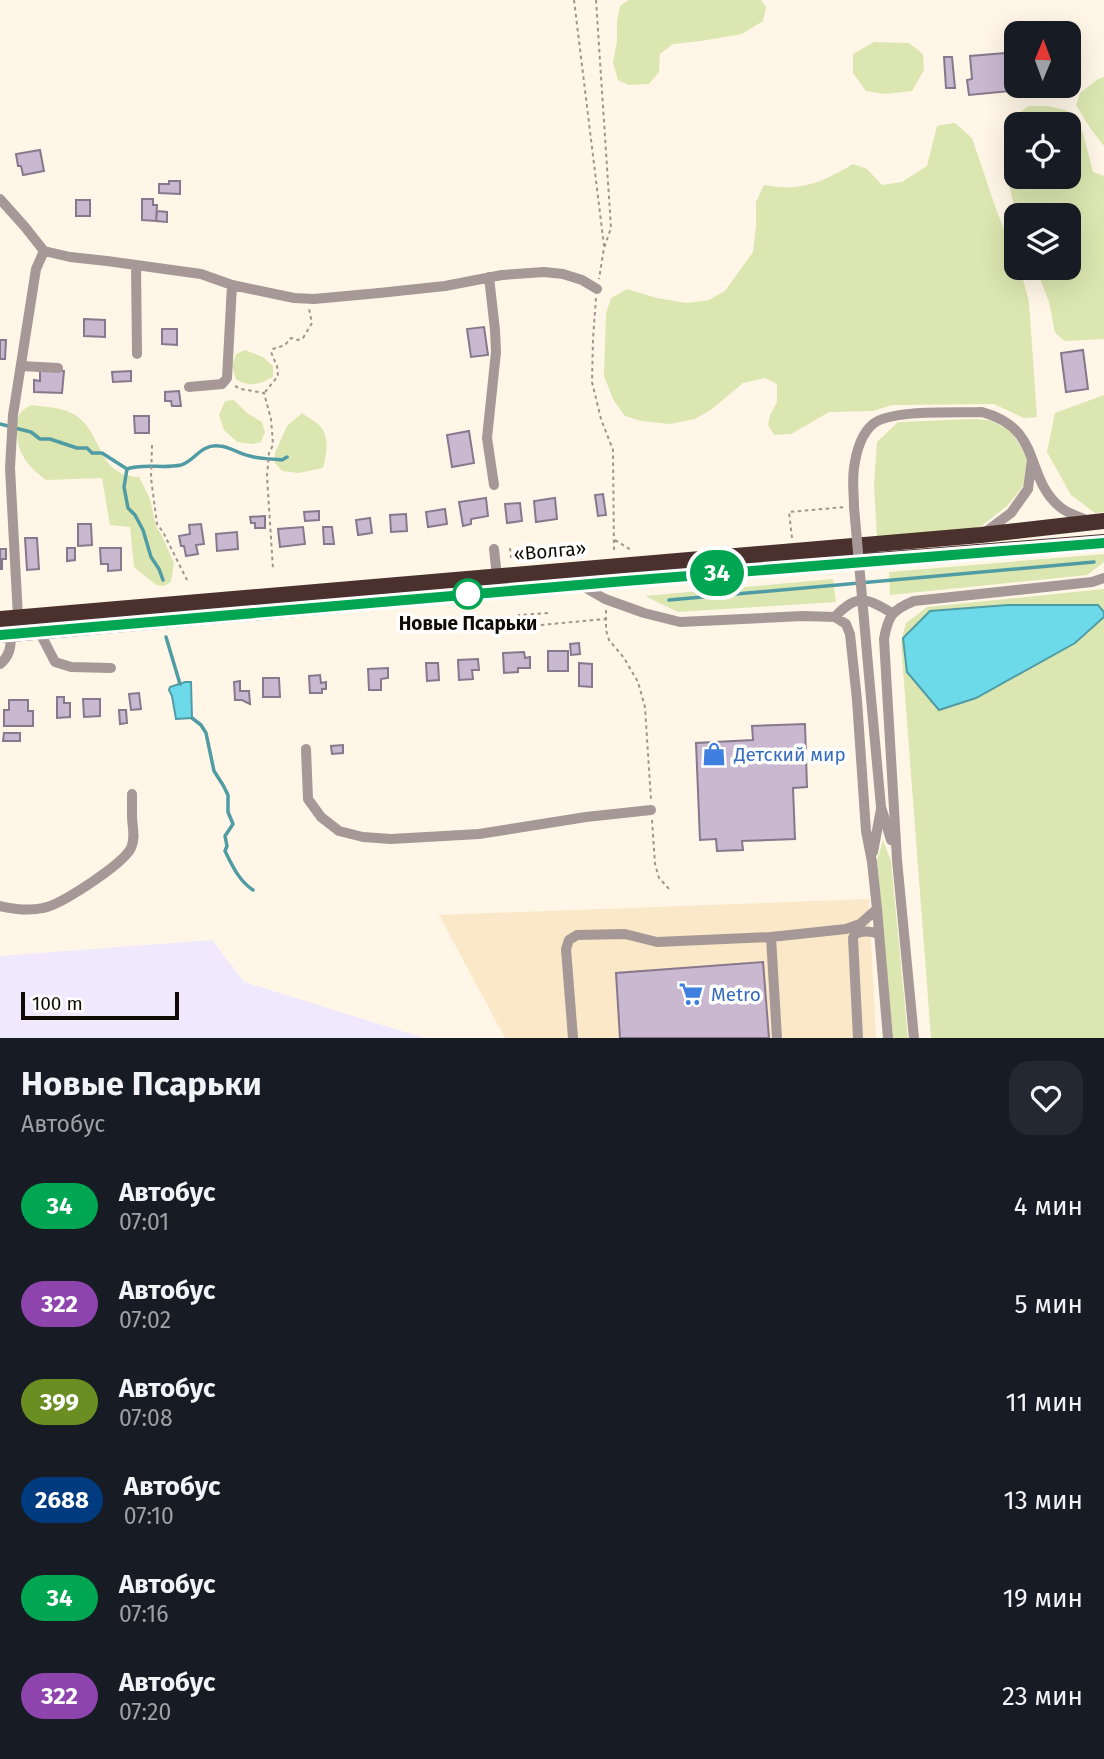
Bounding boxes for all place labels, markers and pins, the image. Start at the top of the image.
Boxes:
marker: Новые Псарьки [453,579,483,609]
place label: Новые Псарьки [399,612,537,635]
shop icon: Детский мир [700,740,728,768]
place label: Детский мир [733,743,846,766]
supermarket icon: Metro [677,980,705,1008]
place label: Metro [711,983,761,1006]

